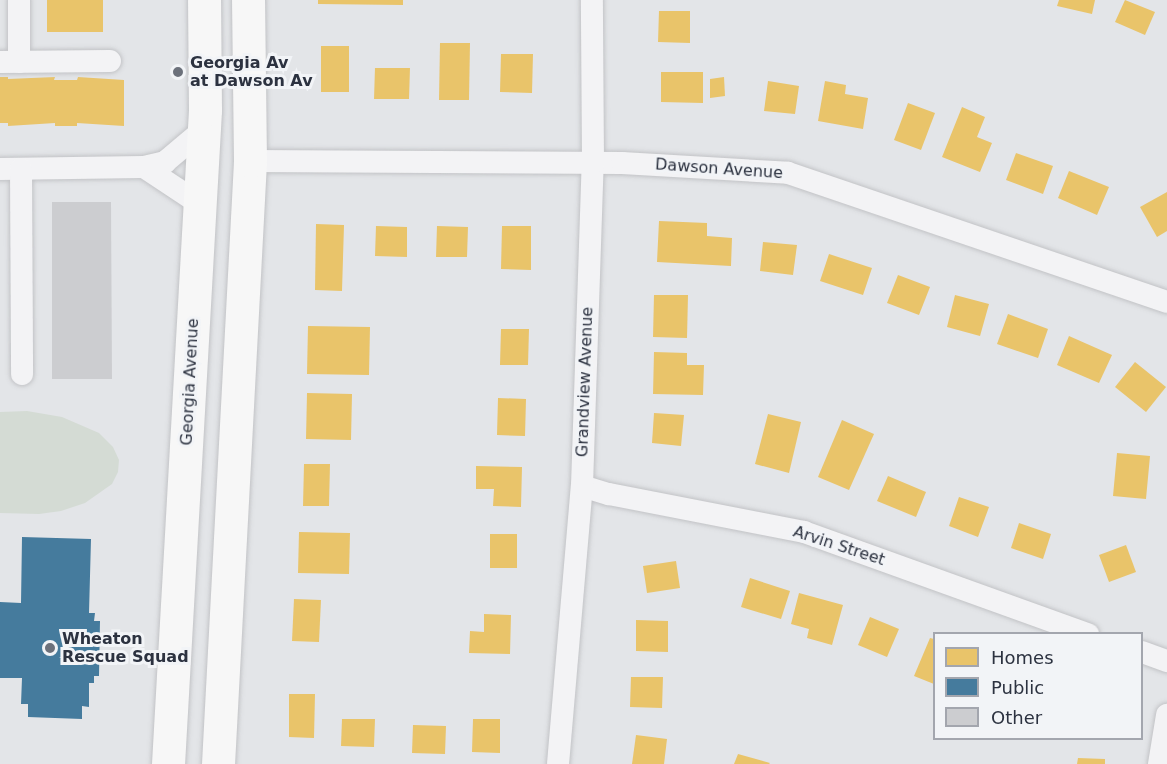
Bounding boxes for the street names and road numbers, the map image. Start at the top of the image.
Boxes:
street label: Dawson Avenue [654,155,784,183]
street label: Grandview Avenue [573,306,597,458]
street label: Georgia Avenue [177,318,203,446]
street label: Arvin Street [791,522,887,570]

